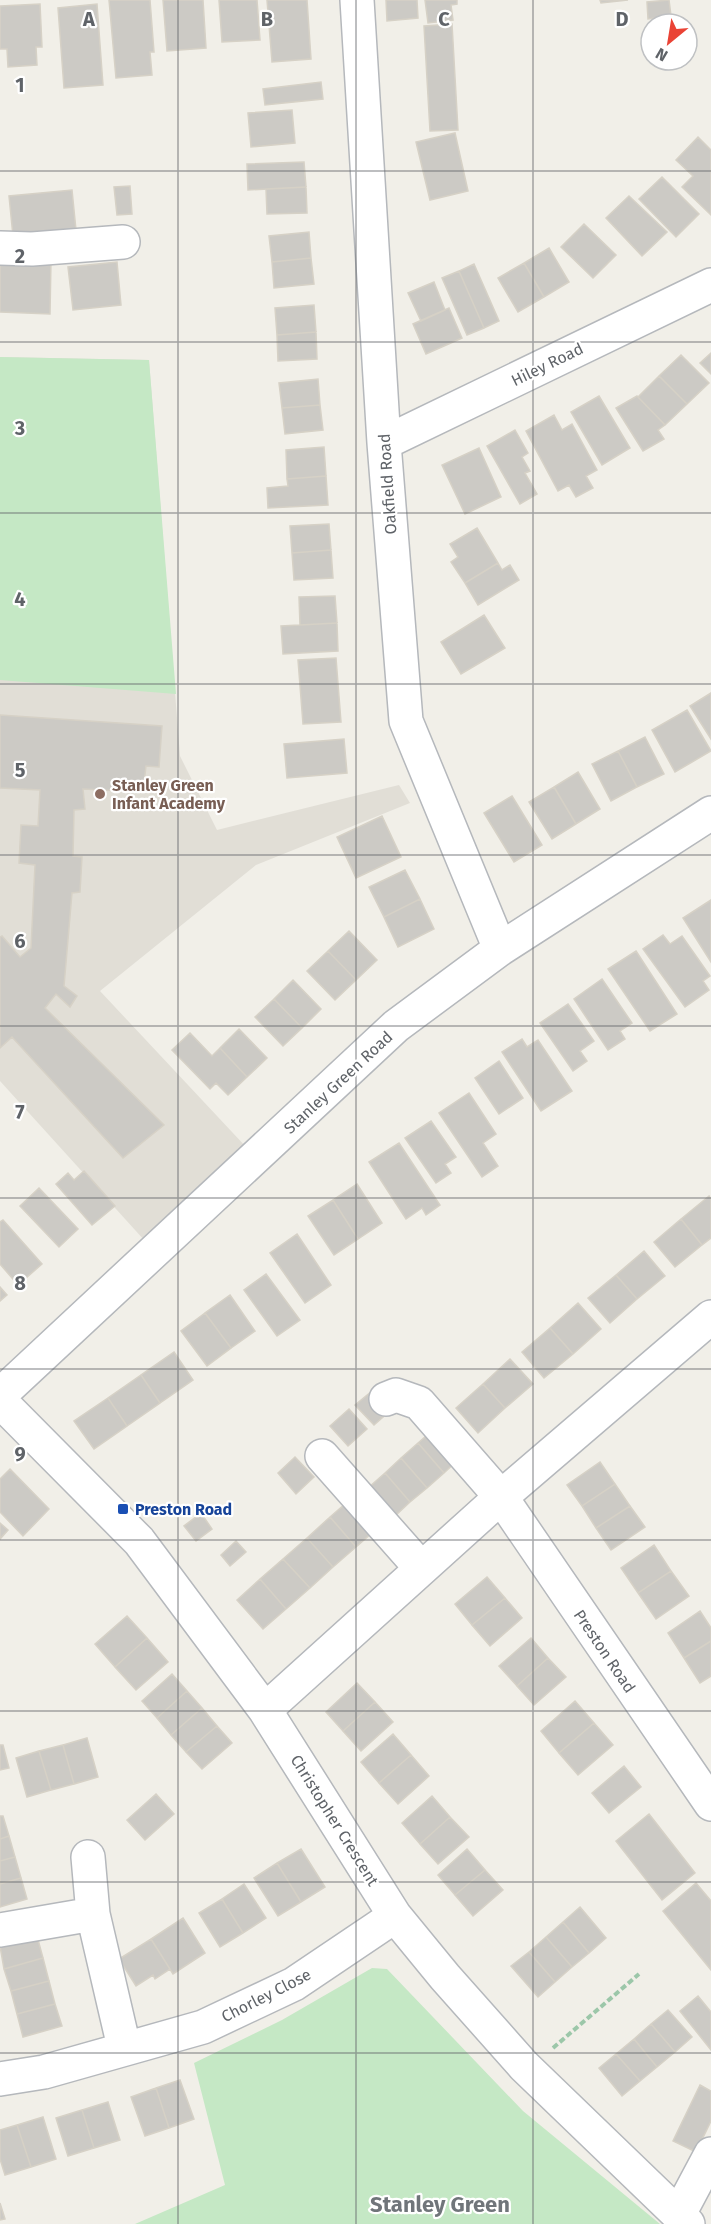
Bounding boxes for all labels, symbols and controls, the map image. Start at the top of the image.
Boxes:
text: A [82,7,96,31]
text: B [261,7,273,31]
text: C [438,7,450,31]
text: D [615,7,629,31]
north arrow [639,12,699,72]
text: N [652,44,671,65]
text: 1 [15,73,25,97]
text: 2 [15,244,25,268]
street label: Hiley Road [508,339,586,390]
text: 3 [14,416,25,440]
street label: Oakfield Road [374,433,400,535]
text: 4 [14,587,26,611]
text: 5 [15,758,26,782]
place label: Stanley Green Infant Academy [112,776,226,813]
marker: Stanley Green Infant Academy [93,787,107,801]
text: 6 [14,929,26,953]
street label: Stanley Green Road [280,1027,397,1138]
text: 7 [15,1100,25,1124]
text: 8 [14,1271,26,1295]
text: 9 [14,1442,26,1466]
place label: Preston Road [135,1500,232,1519]
marker: Preston Road [116,1502,130,1516]
street label: Preston Road [570,1606,639,1696]
street label: Christopher Crescent [286,1751,383,1890]
street label: Chorley Close [218,1965,314,2026]
district label: Stanley Green [370,2191,510,2218]

